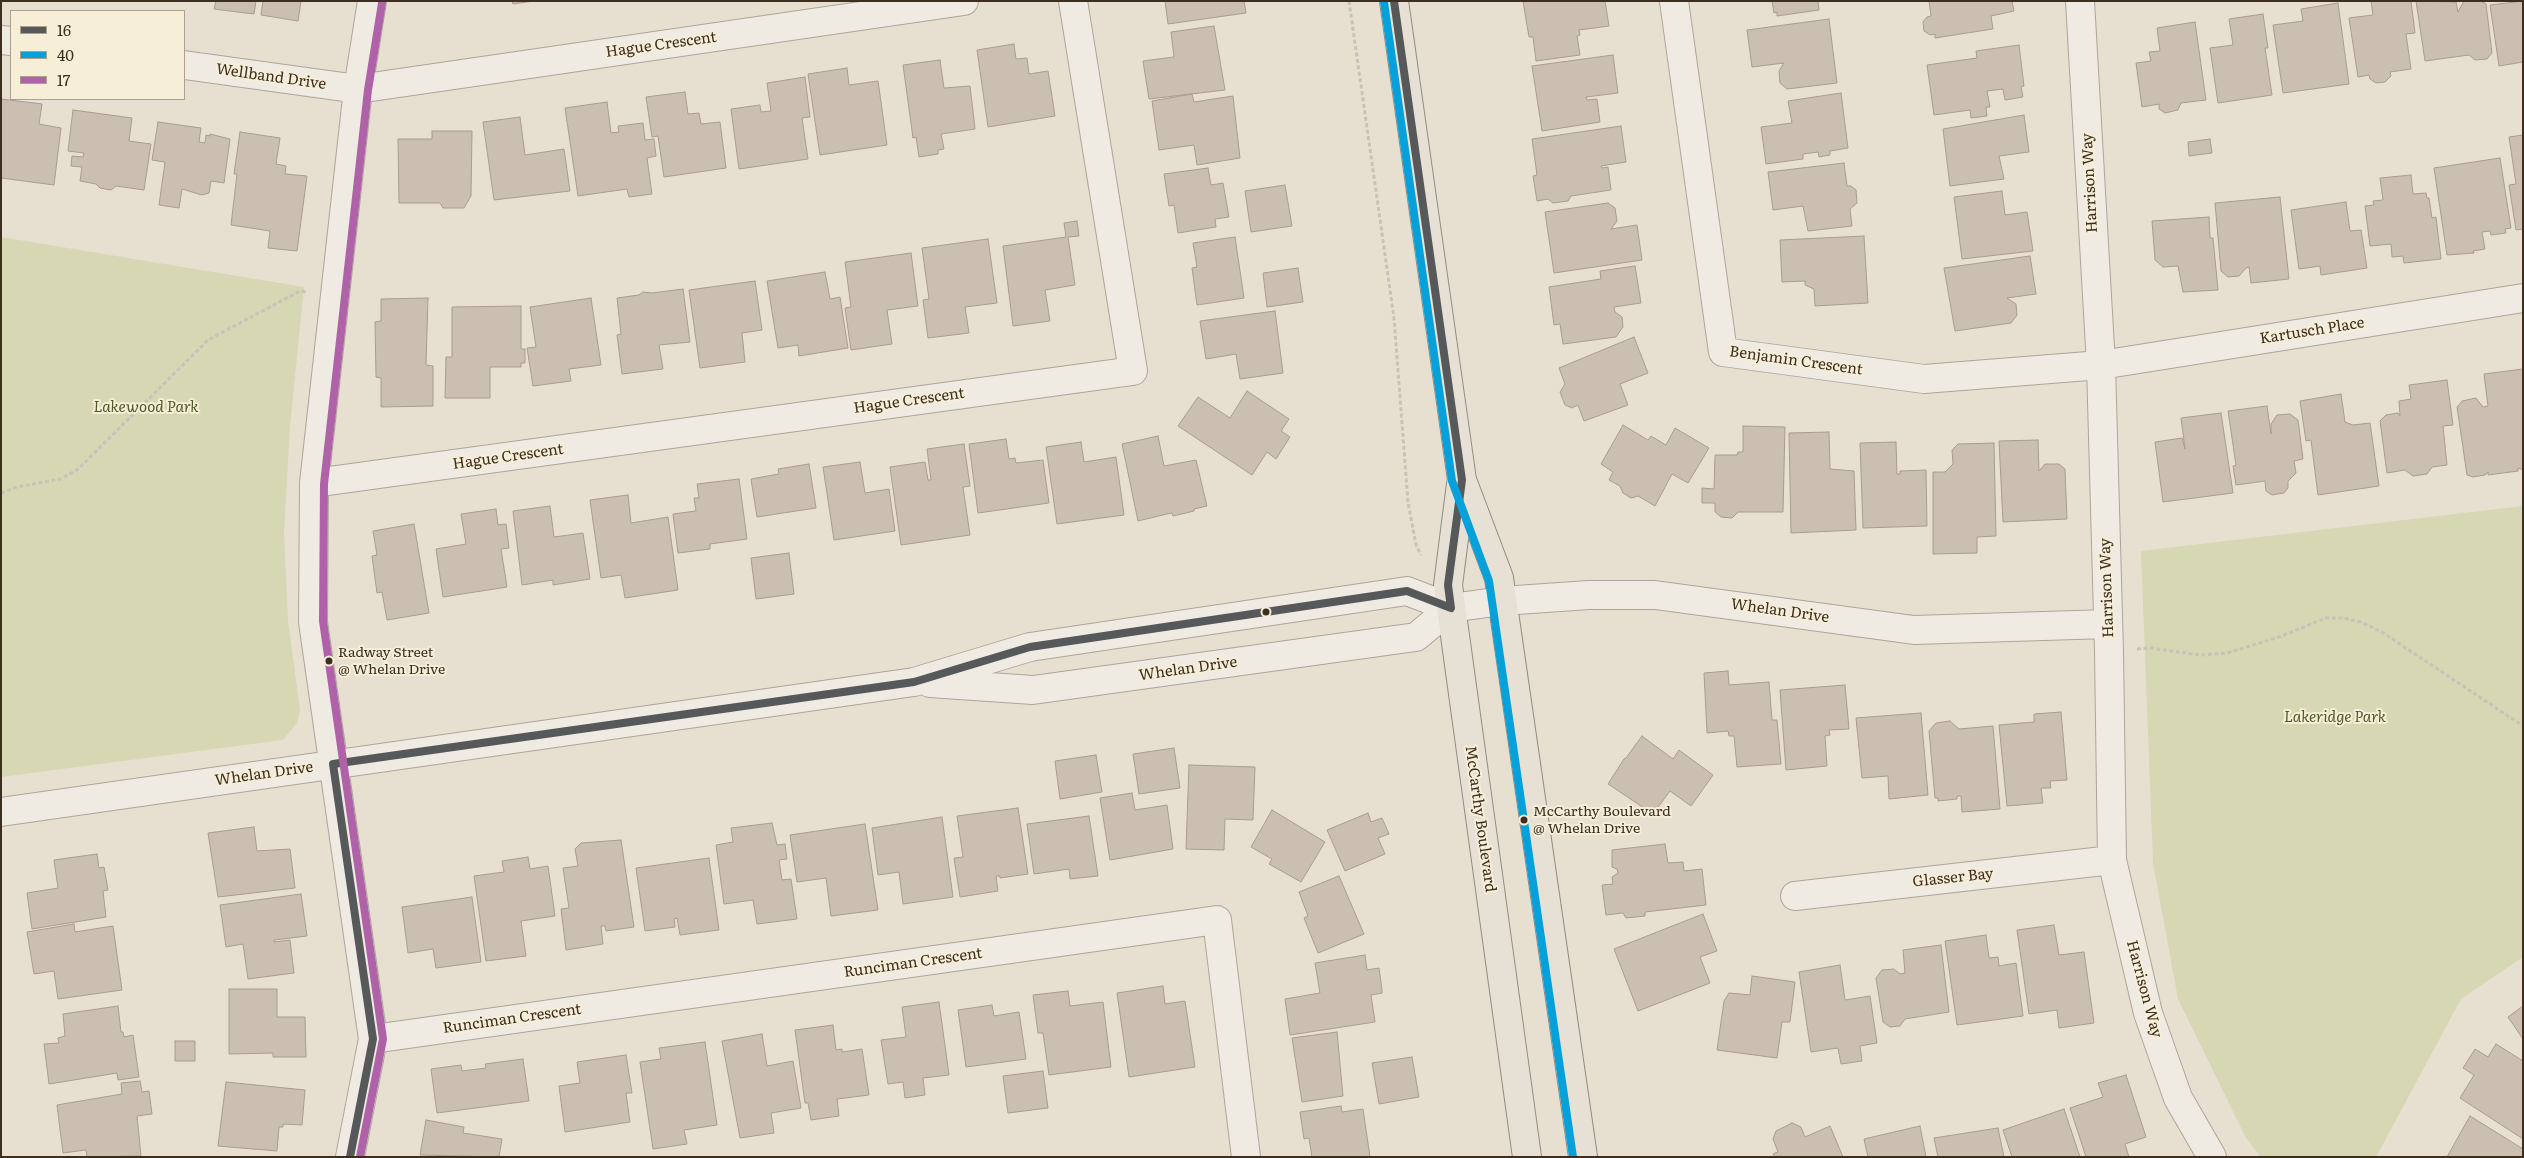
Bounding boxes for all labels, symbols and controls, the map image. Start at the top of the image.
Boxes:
legend [10,10,185,100]
text: 16 [57,18,71,41]
street label: Hague Crescent [604,28,718,62]
text: 40 [57,43,74,66]
street label: Wellband Drive [215,60,327,94]
text: 17 [57,68,70,91]
street label: Harrison Way [2078,133,2102,233]
street label: Kartusch Place [2258,314,2366,348]
street label: Benjamin Crescent [1728,343,1864,379]
street label: Hague Crescent [852,384,966,418]
park label: Lakewood Park [93,399,199,417]
street label: Hague Crescent [451,440,565,474]
street label: Harrison Way [2096,538,2118,638]
street label: Whelan Drive [1730,595,1830,627]
unlabelled marker [1261,607,1271,617]
place label: Radway Street @ Whelan Drive [338,645,445,678]
street label: Whelan Drive [1138,653,1238,685]
marker: Radway Street @ Whelan Drive [324,656,334,666]
park label: Lakeridge Park [2284,709,2386,727]
street label: McCarthy Boulevard [1461,745,1499,893]
street label: Whelan Drive [214,758,314,790]
place label: McCarthy Boulevard @ Whelan Drive [1533,804,1671,836]
marker: McCarthy Boulevard @ Whelan Drive [1519,815,1529,825]
street label: Glasser Bay [1912,865,1994,891]
street label: Harrison Way [2122,938,2166,1040]
street label: Runciman Crescent [843,944,983,982]
street label: Runciman Crescent [442,1000,582,1038]

